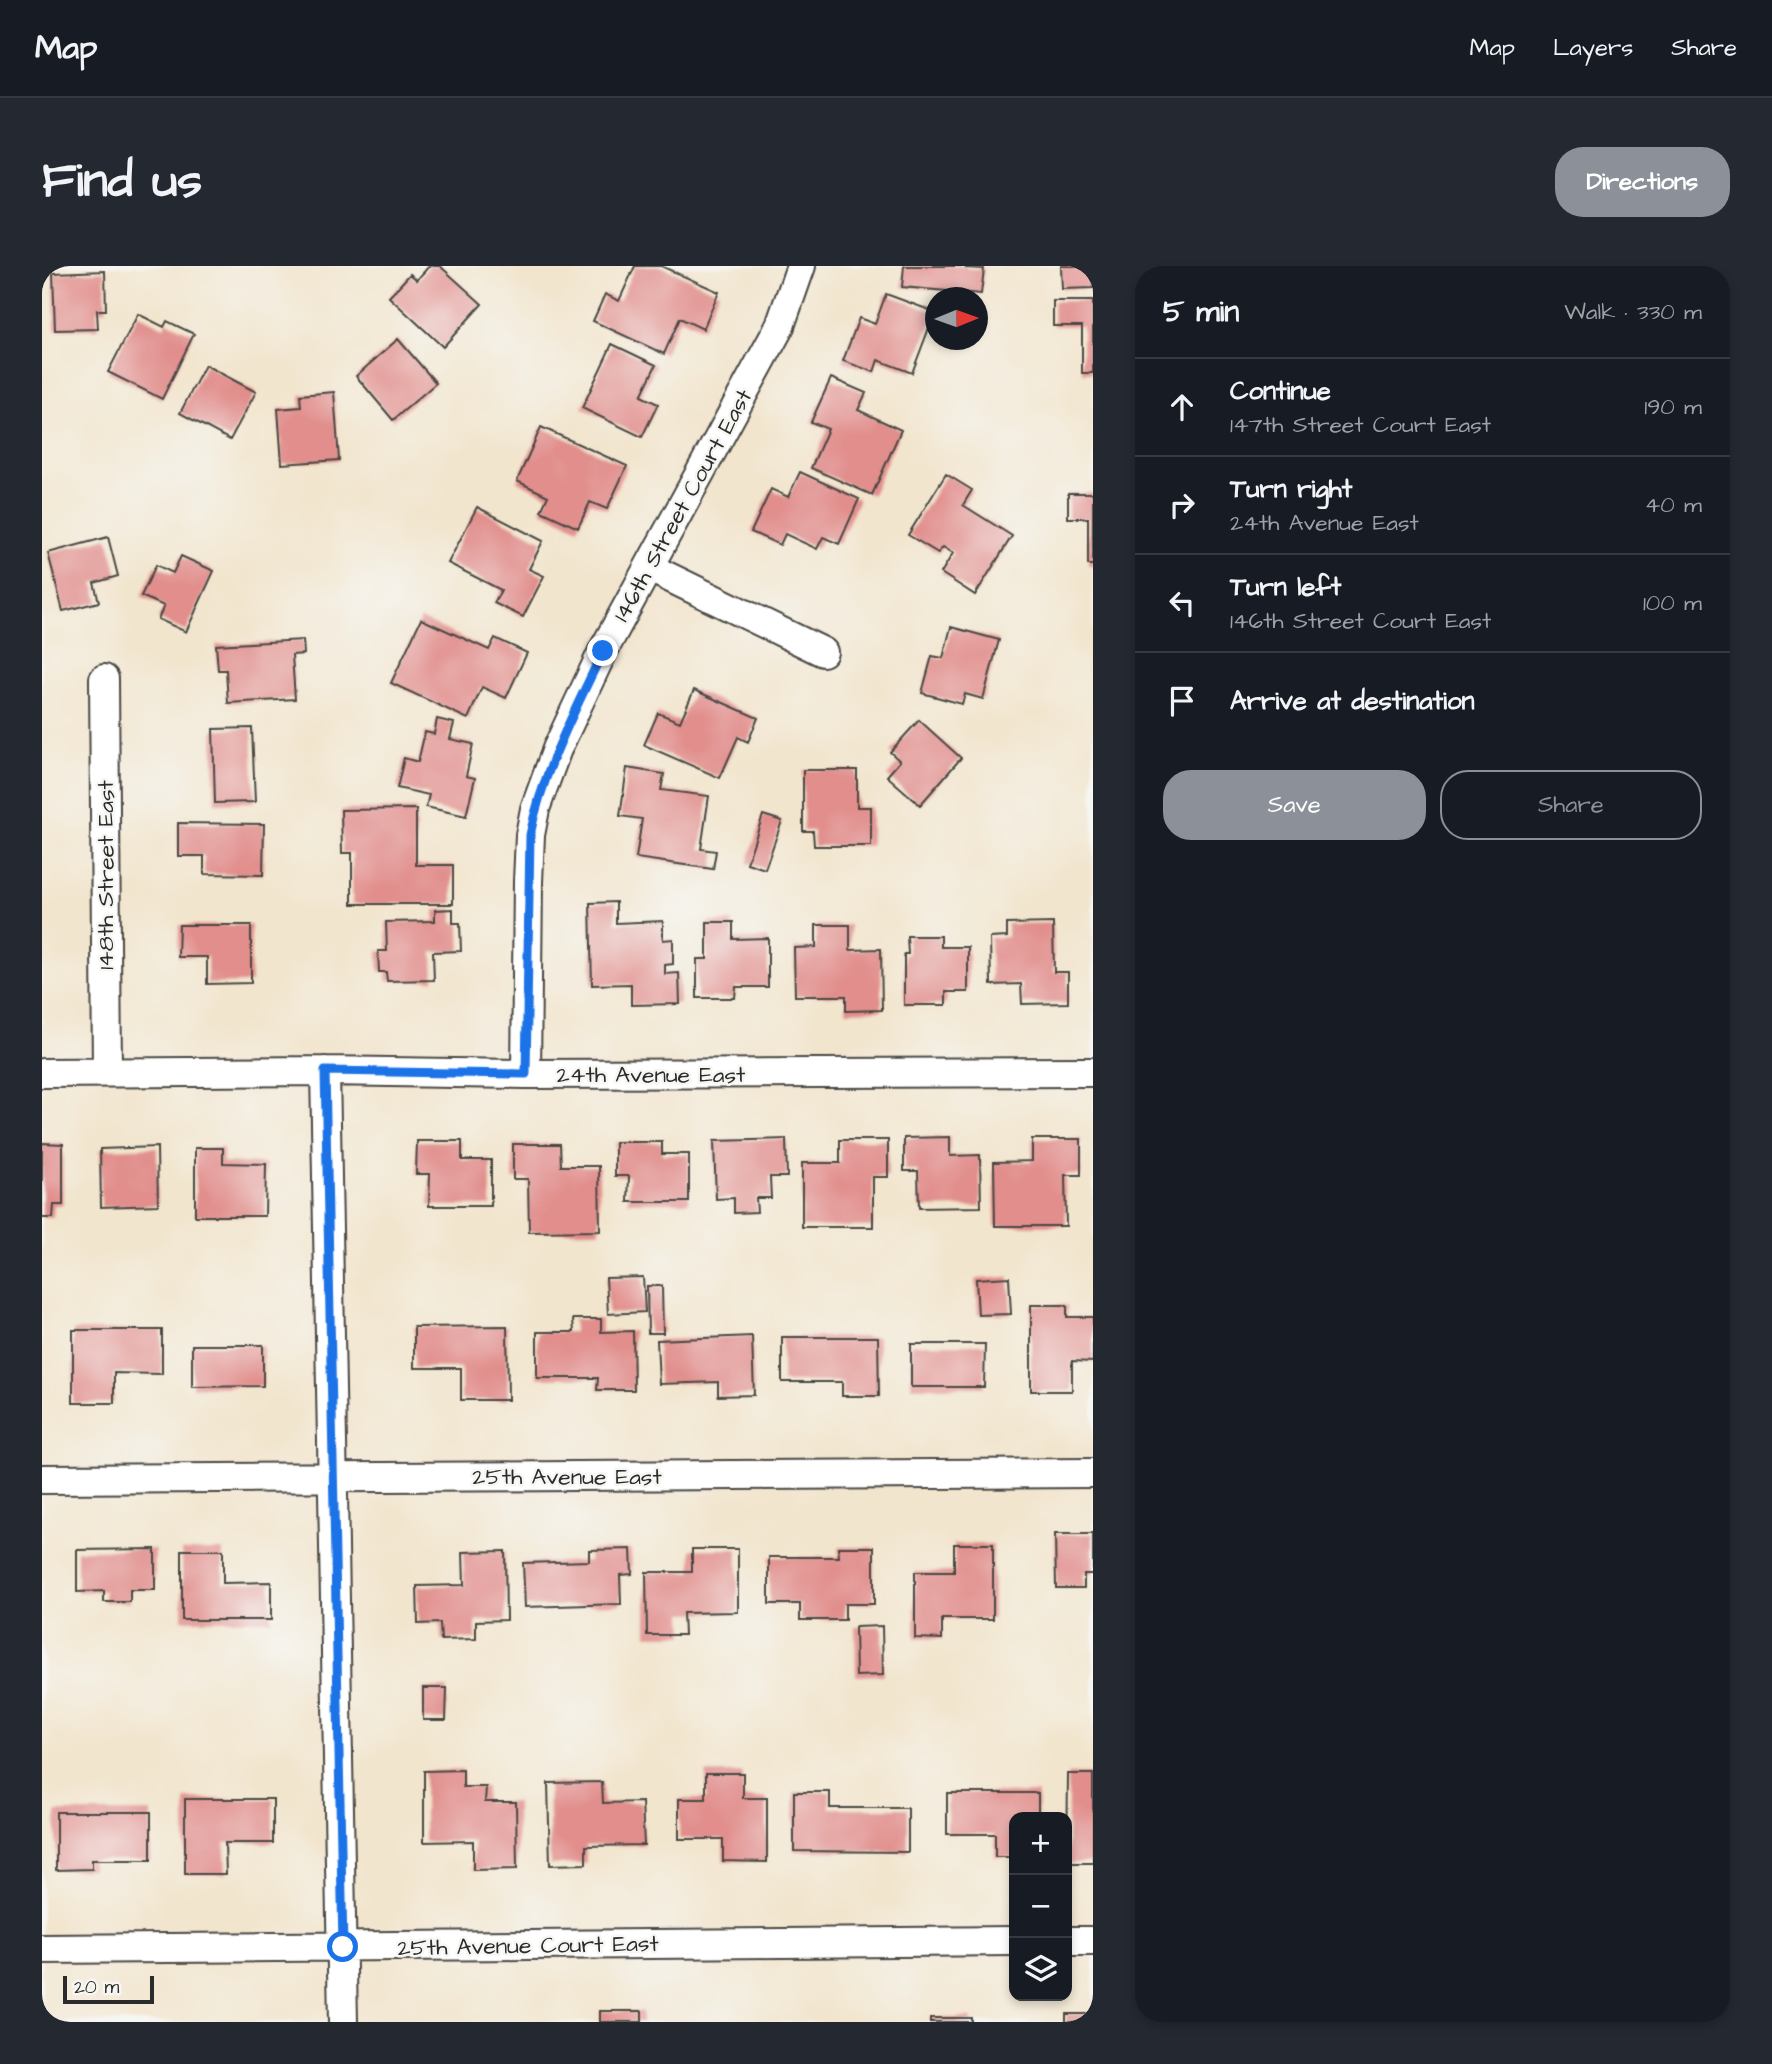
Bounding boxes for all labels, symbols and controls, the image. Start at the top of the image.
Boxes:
text: Map [35,25,97,71]
text: Map [1470,31,1515,65]
text: Layers [1553,31,1633,65]
text: Share [1671,31,1737,65]
button: Directions [1555,147,1730,217]
text: Find us [42,148,202,216]
north arrow [925,287,988,350]
text: 5 min [1163,291,1239,333]
text: Walk · 330 m [1564,296,1702,328]
text: Continue [1230,373,1331,409]
street label: 146th Street Court East [606,383,761,628]
icon: ahead [1163,388,1201,426]
text: 190 m [1644,391,1702,423]
text: 147th Street Court East [1230,409,1491,441]
text: Turn right [1230,471,1352,507]
icon: right [1163,486,1201,524]
text: 40 m [1645,489,1702,521]
text: 24th Avenue East [1230,507,1419,539]
text: Turn left [1230,569,1341,605]
icon: left [1163,584,1201,622]
text: 100 m [1643,587,1702,619]
text: 146th Street Court East [1230,605,1491,637]
route end [587,635,618,666]
icon: arrive [1163,682,1201,720]
text: Arrive at destination [1230,683,1475,719]
button: Save [1163,770,1426,840]
button: Share [1440,770,1702,840]
street label: 148th Street East [90,779,122,970]
street label: 24th Avenue East [557,1059,746,1091]
street label: 25th Avenue East [472,1461,662,1493]
map controls [1009,1812,1072,2001]
button: + [1009,1812,1072,1875]
button: − [1009,1875,1072,1938]
street label: 25th Avenue Court East [397,1928,660,1964]
route start [327,1931,358,1962]
button: layers [1009,1938,1072,2001]
scale bar [63,1973,154,2005]
text: 20 m [74,1974,119,2001]

